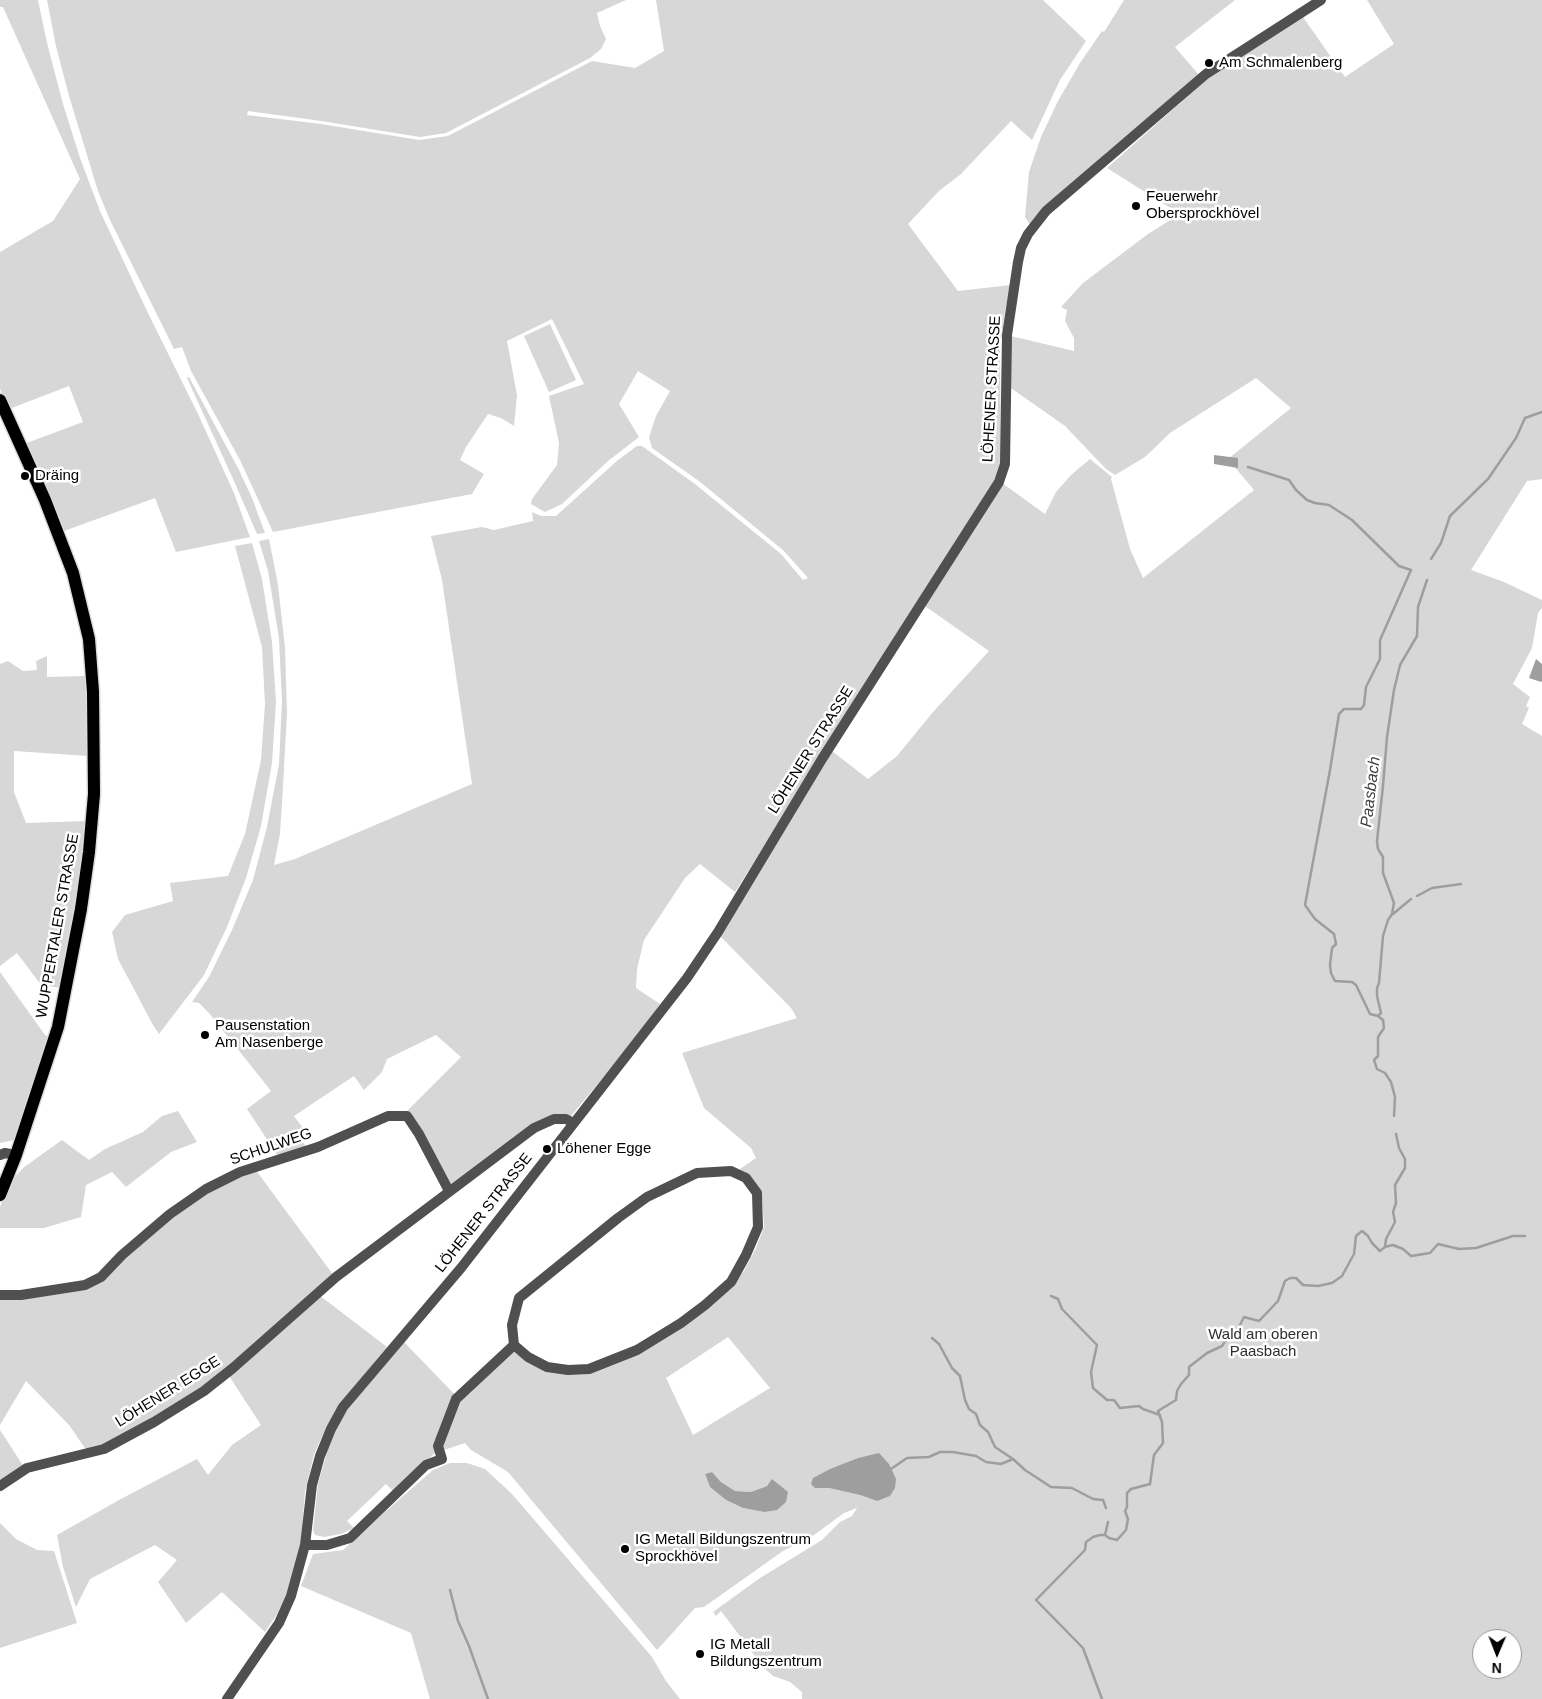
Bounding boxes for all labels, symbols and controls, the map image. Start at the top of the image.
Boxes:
place label: Am Schmalenberg [1219,54,1342,72]
marker: Am Schmalenberg [1203,57,1215,69]
place label: Feuerwehr Obersprockhövel [1146,188,1259,223]
marker: Feuerwehr Obersprockhövel [1130,200,1142,212]
street label: LÖHENER STRASSE [979,315,1005,463]
place label: Dräing [35,467,79,485]
marker: Dräing [19,470,31,482]
street label: LÖHENER STRASSE [764,683,858,817]
water label: Paasbach [1357,756,1385,828]
street label: WUPPERTALER STRASSE [33,832,83,1020]
place label: Pausenstation Am Nasenberge [215,1017,323,1052]
marker: Pausenstation Am Nasenberge [199,1029,211,1041]
street label: SCHULWEG [228,1125,314,1169]
place label: Löhener Egge [557,1140,651,1158]
marker: Löhener Egge [541,1143,553,1155]
street label: LÖHENER STRASSE [432,1150,536,1276]
park label: Wald am oberen Paasbach [1208,1326,1318,1361]
street label: LÖHENER EGGE [112,1353,224,1431]
place label: IG Metall Bildungszentrum Sprockhövel [635,1531,811,1566]
marker: IG Metall Bildungszentrum Sprockhövel [619,1543,631,1555]
north arrow [1472,1629,1522,1679]
place label: IG Metall Bildungszentrum [710,1636,822,1671]
marker: IG Metall Bildungszentrum [694,1648,706,1660]
text: N [1492,1660,1502,1676]

